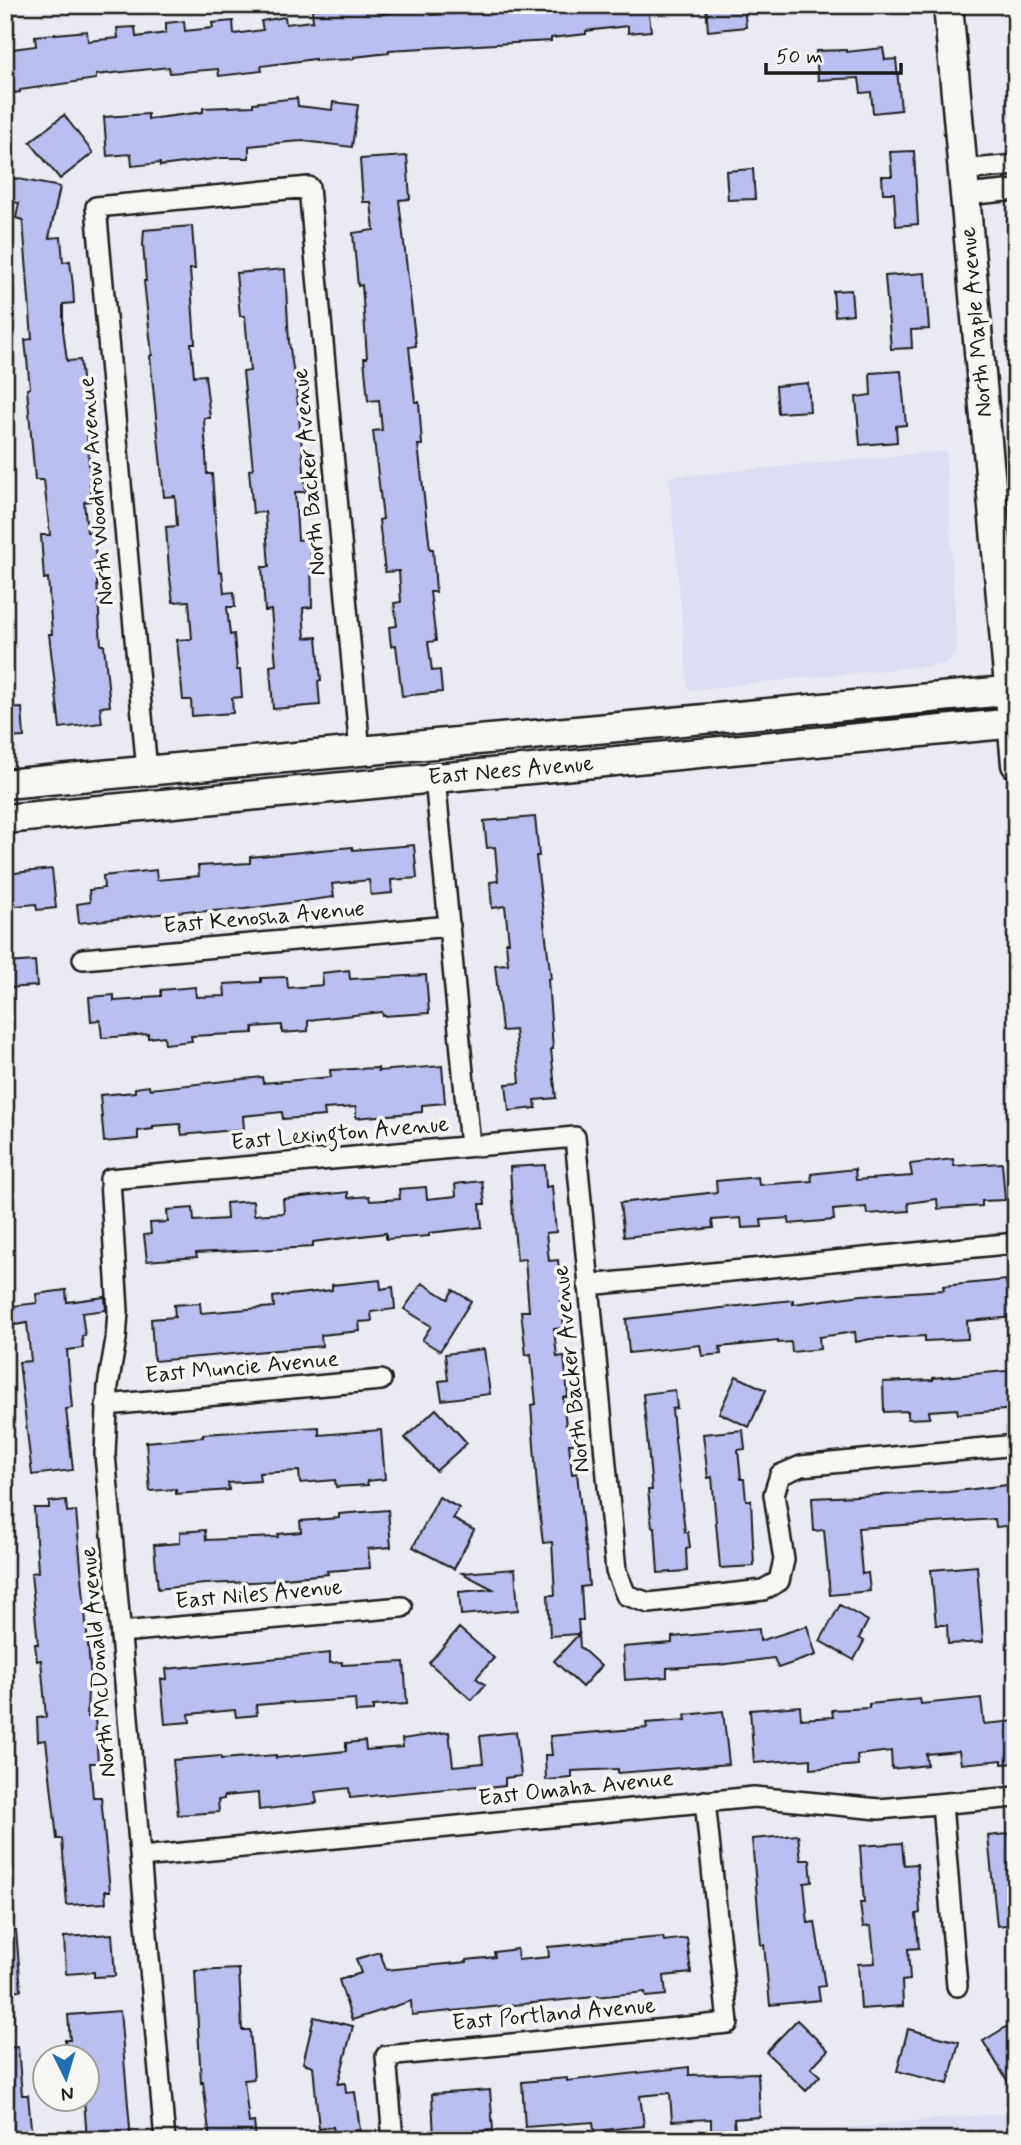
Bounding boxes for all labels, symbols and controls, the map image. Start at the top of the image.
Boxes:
scale bar [766,32,900,76]
text: 50 m [776,43,823,71]
street label: North Maple Avenue [954,225,1000,419]
street label: North Backer Avenue [286,367,334,577]
street label: North Woodrow Avenue [72,375,122,607]
street label: East Nees Avenue [427,749,595,793]
street label: East Kenosha Avenue [162,894,366,942]
street label: East Lexington Avenue [230,1110,451,1160]
street label: North Backer Avenue [546,1264,598,1474]
street label: East Muncie Avenue [144,1345,340,1391]
street label: North McDonald Avenue [74,1545,124,1779]
street label: East Niles Avenue [174,1573,344,1617]
street label: East Omaha Avenue [477,1764,675,1814]
street label: East Portland Avenue [451,1991,657,2039]
north arrow [32,2044,102,2114]
text: N [60,2080,75,2106]

